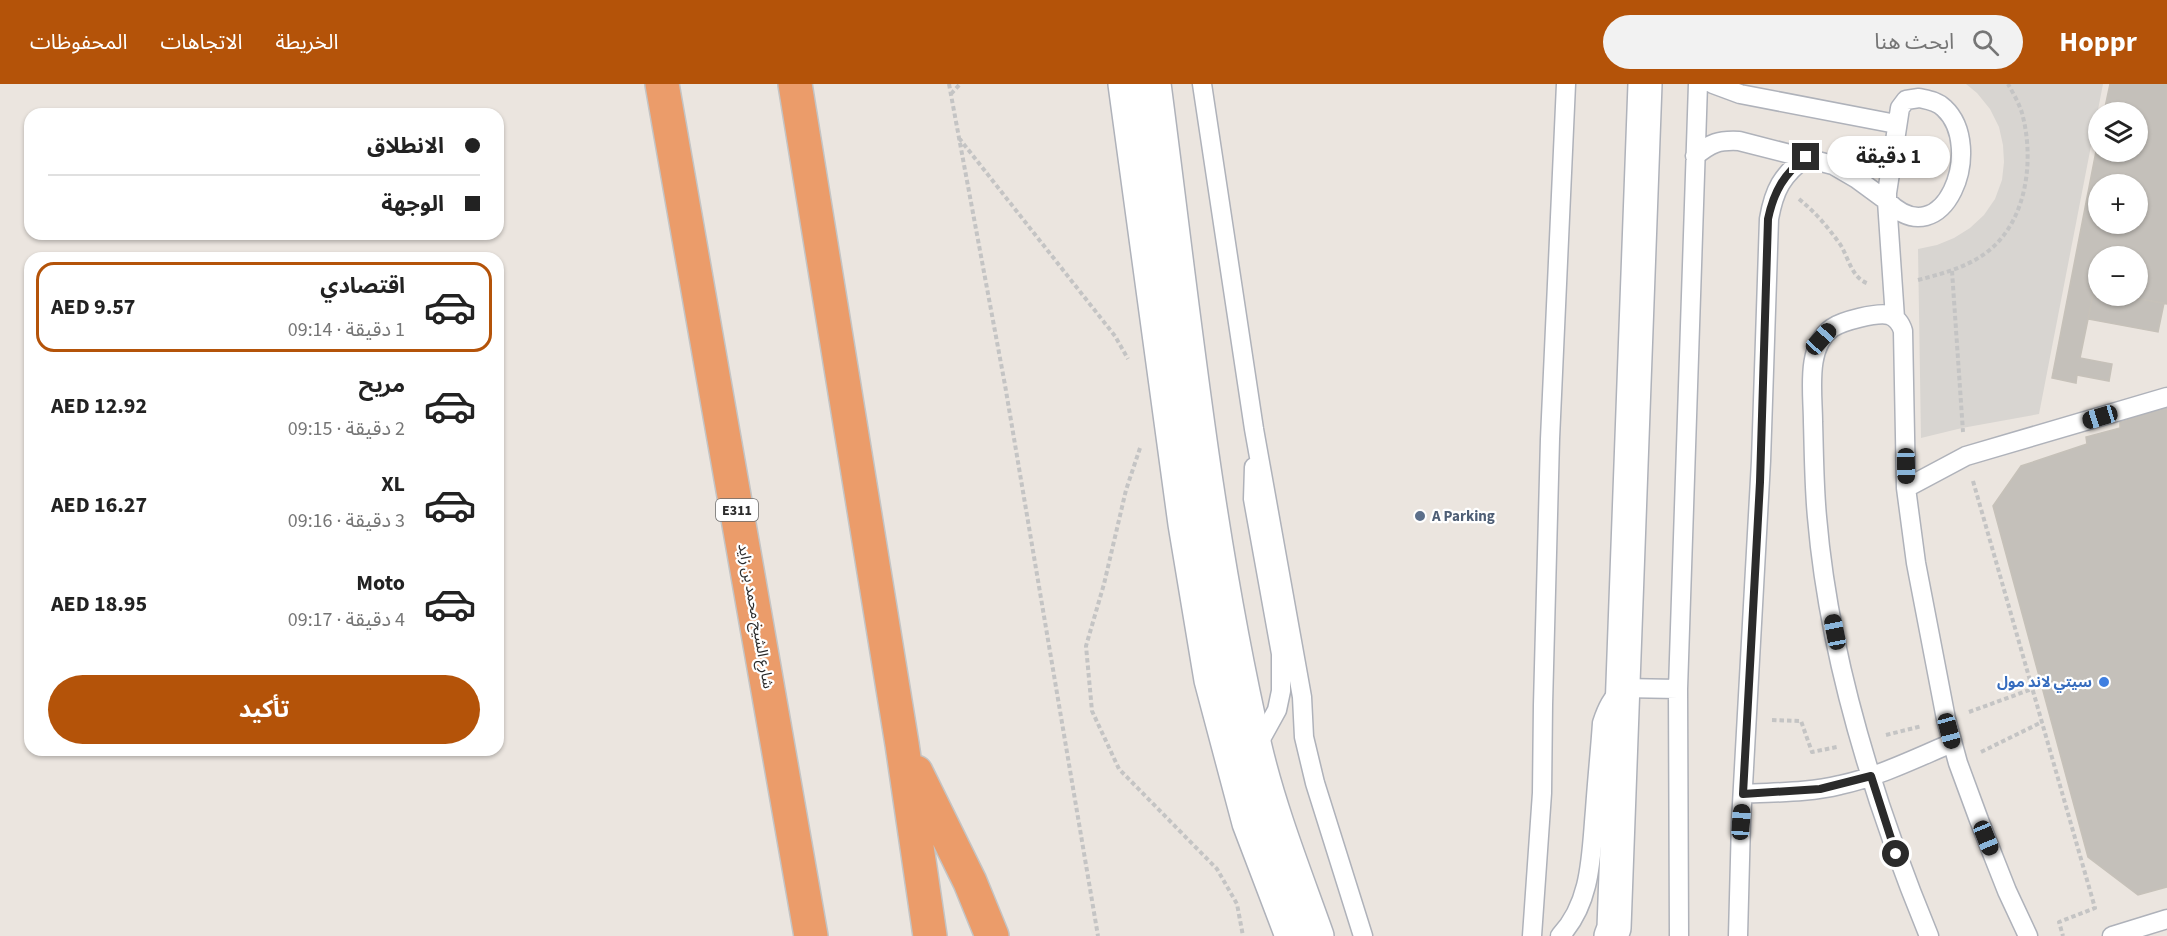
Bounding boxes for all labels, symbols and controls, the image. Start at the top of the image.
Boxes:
search box [1603,15,2023,69]
text: Hoppr [2059,22,2137,62]
text: ابحث هنا [1874,26,1954,58]
icon: search [1969,26,2002,59]
text: المحفوظات [30,27,127,57]
text: الاتجاهات [160,27,242,57]
text: الخريطة [275,27,338,57]
map controls [2088,102,2148,306]
button: layers [2088,102,2148,162]
text: الانطلاق [367,130,444,162]
callout: 1 دقيقة [1827,136,1950,178]
route end [1792,143,1819,170]
text: 1 دقيقة [1856,143,1921,171]
button: + [2088,174,2148,234]
text: الوجهة [381,188,444,220]
button: − [2088,246,2148,306]
text: اقتصادي [320,270,405,302]
icon: car [423,280,477,334]
text: AED 9.57 [51,291,135,323]
text: 1 دقيقة · 09:14 [288,316,405,344]
car [1802,320,1840,358]
text: مريح [359,369,405,401]
icon: car [423,379,477,433]
text: AED 12.92 [51,390,147,422]
car [2080,403,2120,431]
text: 2 دقيقة · 09:15 [288,415,405,443]
car [1897,448,1915,484]
text: XL [381,468,405,500]
icon: car [423,478,477,532]
text: AED 16.27 [51,489,147,521]
road number: E311 [716,499,758,521]
place label: A Parking [1431,506,1495,527]
text: 3 دقيقة · 09:16 [288,507,405,535]
marker: A Parking [1413,509,1427,523]
street label: شارع الشيخ محمد بن زايد [731,542,779,691]
text: Moto [356,567,405,599]
icon: car [423,577,477,631]
text: AED 18.95 [51,588,147,620]
text: 4 دقيقة · 09:17 [288,606,405,634]
car [1823,613,1847,651]
place label: سيتي لاند مول [1997,672,2092,693]
button: تأكيد [48,675,480,744]
marker: سيتي لاند مول [2097,675,2111,689]
car [1936,711,1962,751]
car [1731,803,1751,841]
car [1971,818,2001,858]
route start [1882,840,1909,867]

